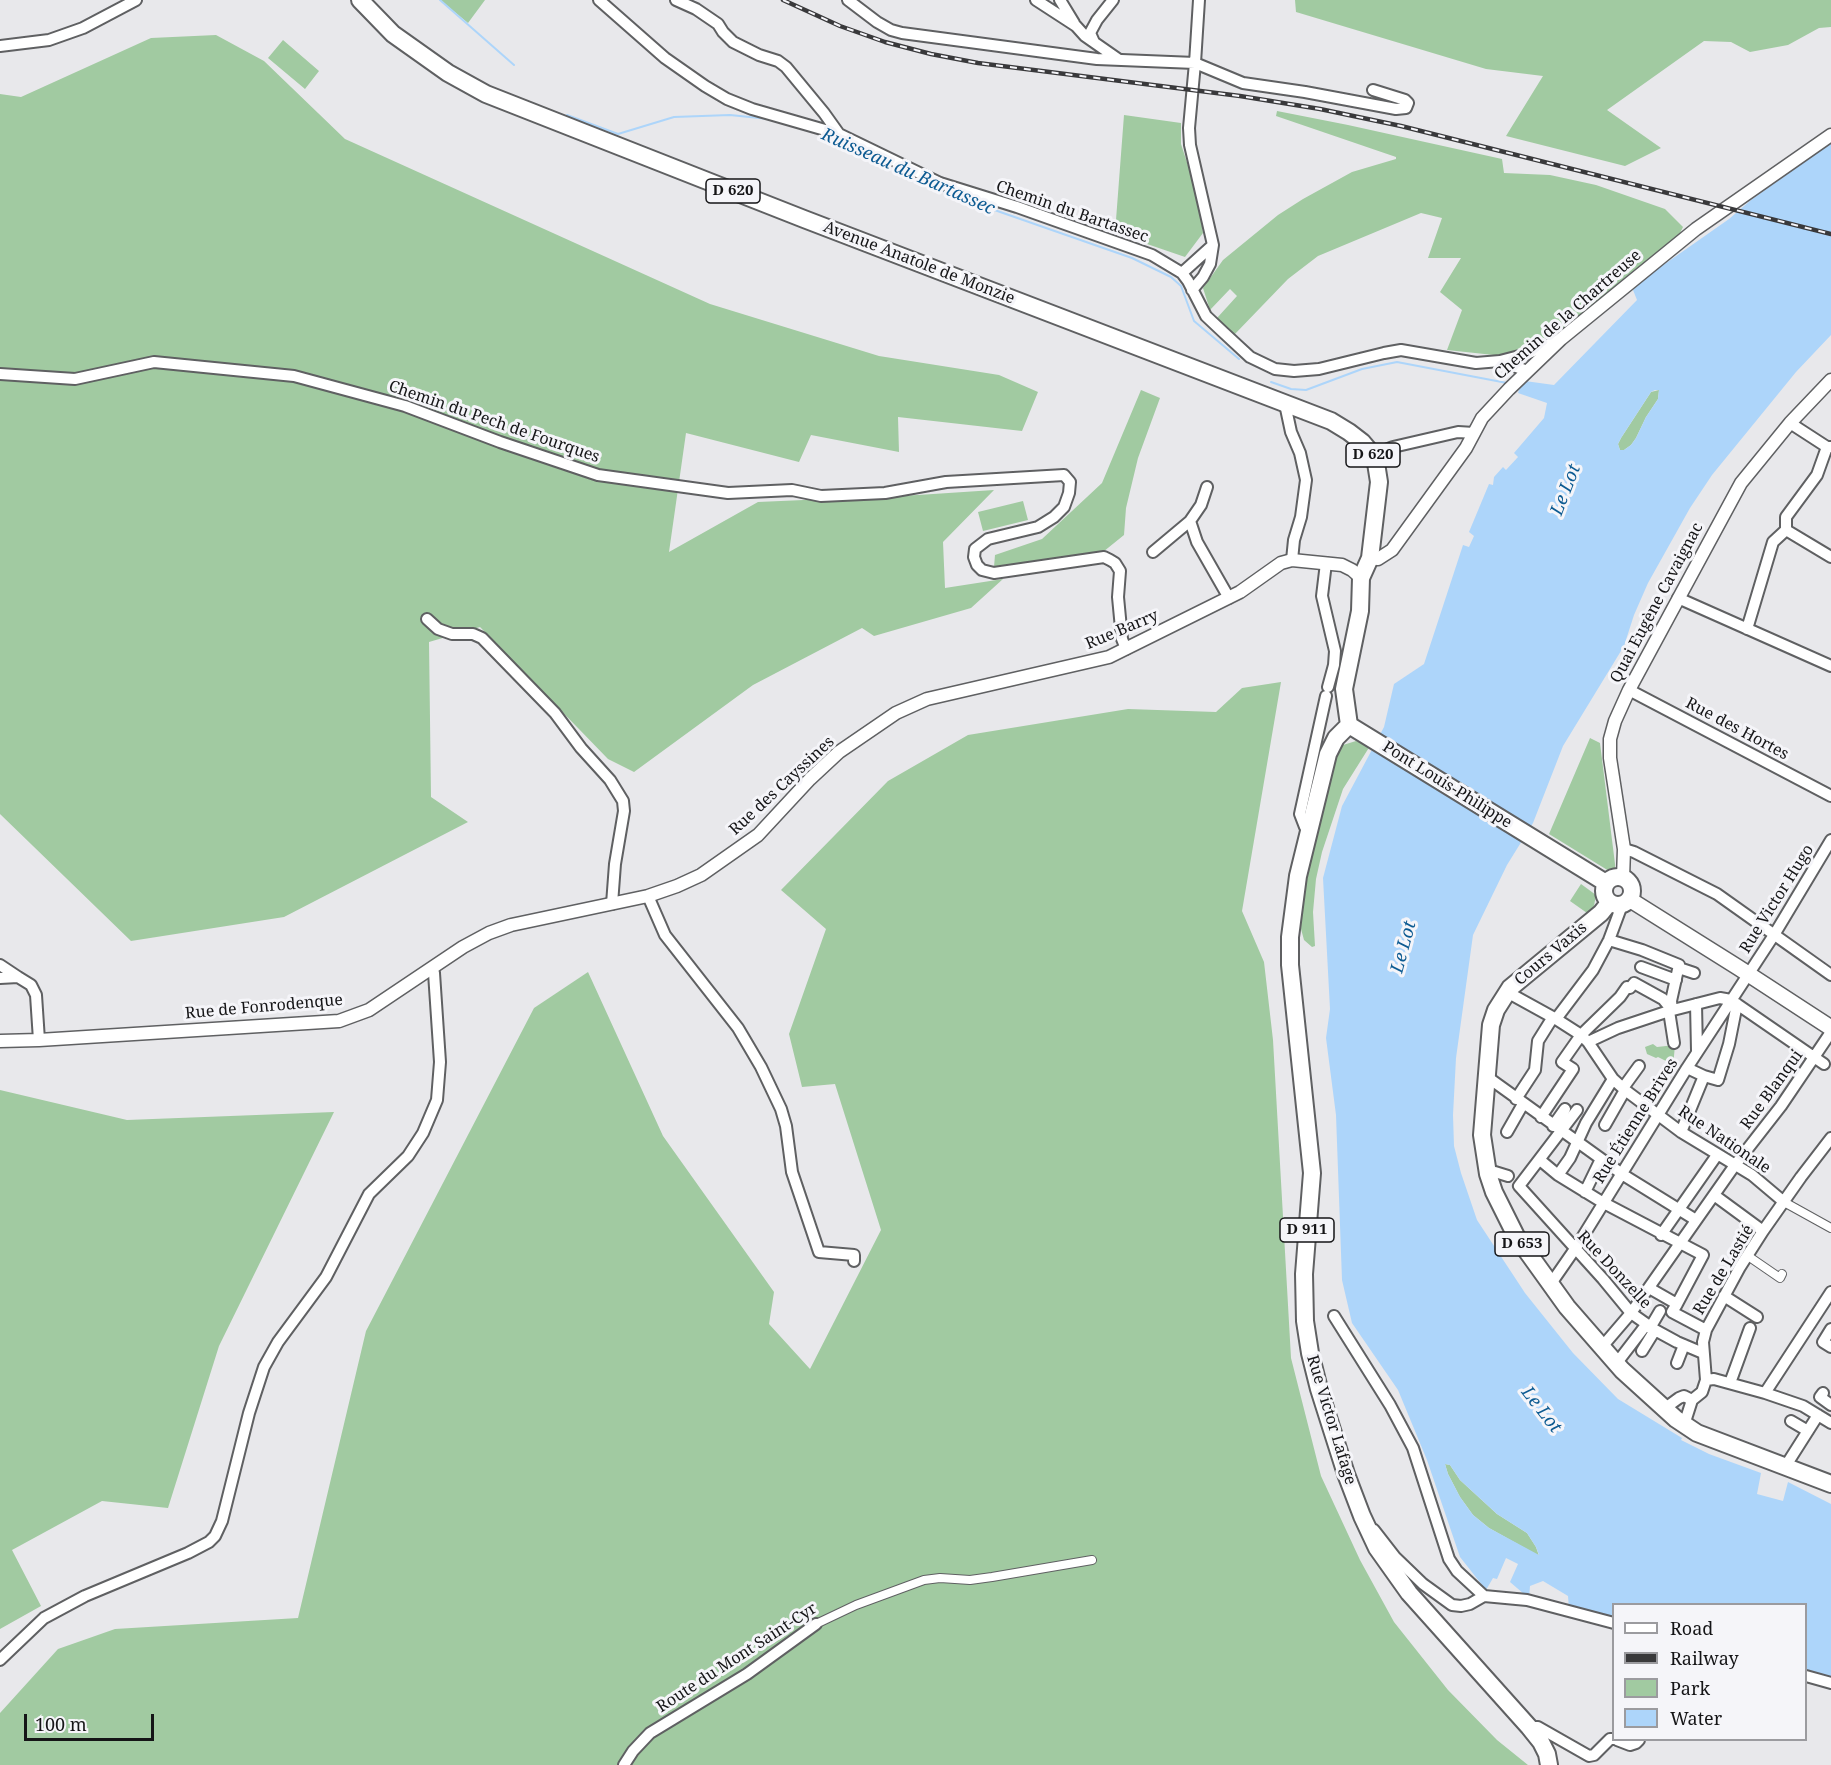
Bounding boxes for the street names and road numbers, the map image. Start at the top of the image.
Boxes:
street label: Chemin du Bartassec [993,177,1151,247]
road number: D 620 [706,179,760,203]
street label: Avenue Anatole de Monzie [821,218,1017,308]
street label: Chemin de la Chartreuse [1491,246,1645,384]
street label: Chemin du Pech de Fourques [386,377,602,467]
road number: D 620 [1346,443,1400,467]
street label: Quai Eugène Cavaignac [1607,520,1707,686]
street label: Rue Barry [1083,606,1161,654]
street label: Rue des Hortes [1682,694,1792,764]
street label: Rue des Cayssines [726,732,838,840]
street label: Pont Louis-Philippe [1379,737,1515,833]
street label: Rue Victor Hugo [1736,841,1818,957]
street label: Cours Vaxis [1511,918,1591,990]
street label: Rue de Fonrodenque [184,991,344,1023]
street label: Rue Blanqui [1737,1047,1807,1133]
street label: Rue Étienne Brives [1590,1055,1682,1187]
street label: Rue Nationale [1674,1102,1774,1178]
road number: D 911 [1280,1218,1334,1242]
street label: Rue de Lastié [1690,1222,1758,1318]
street label: Rue Donzelle [1573,1227,1655,1313]
road number: D 653 [1495,1232,1549,1256]
street label: Rue Victor Lafage [1302,1353,1360,1487]
street label: Route du Mont Saint-Cyr [653,1599,821,1717]

